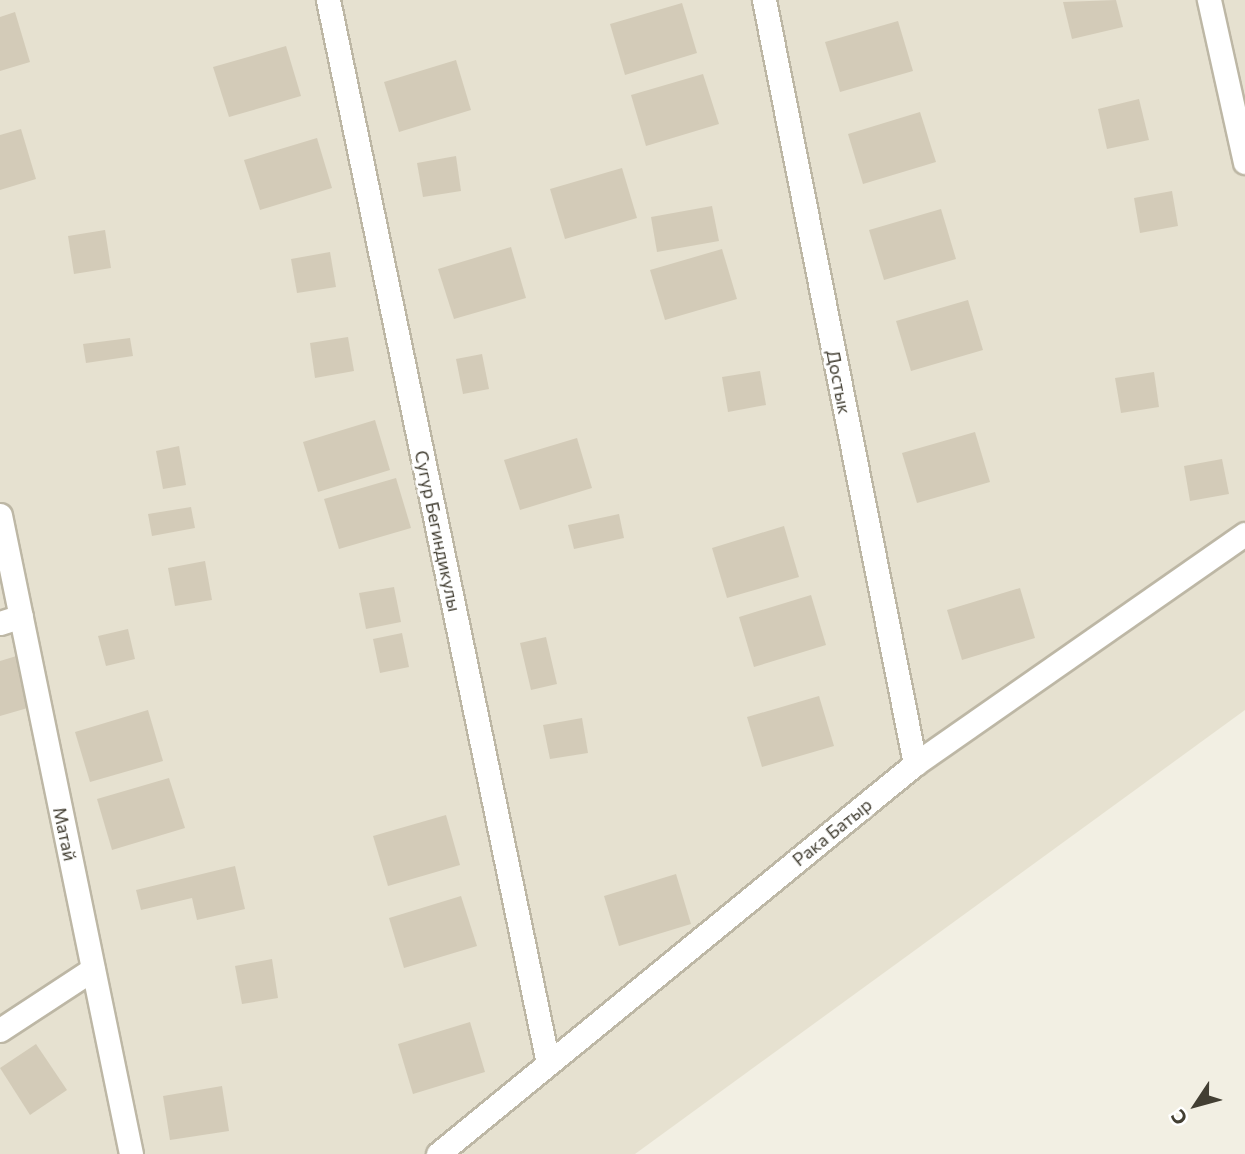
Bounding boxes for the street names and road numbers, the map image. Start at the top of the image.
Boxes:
street label: Достык [822,348,856,416]
street label: Сугур Бегиндикулы [410,448,466,614]
street label: Рака Батыр [788,794,876,870]
street label: Матай [49,805,81,863]

